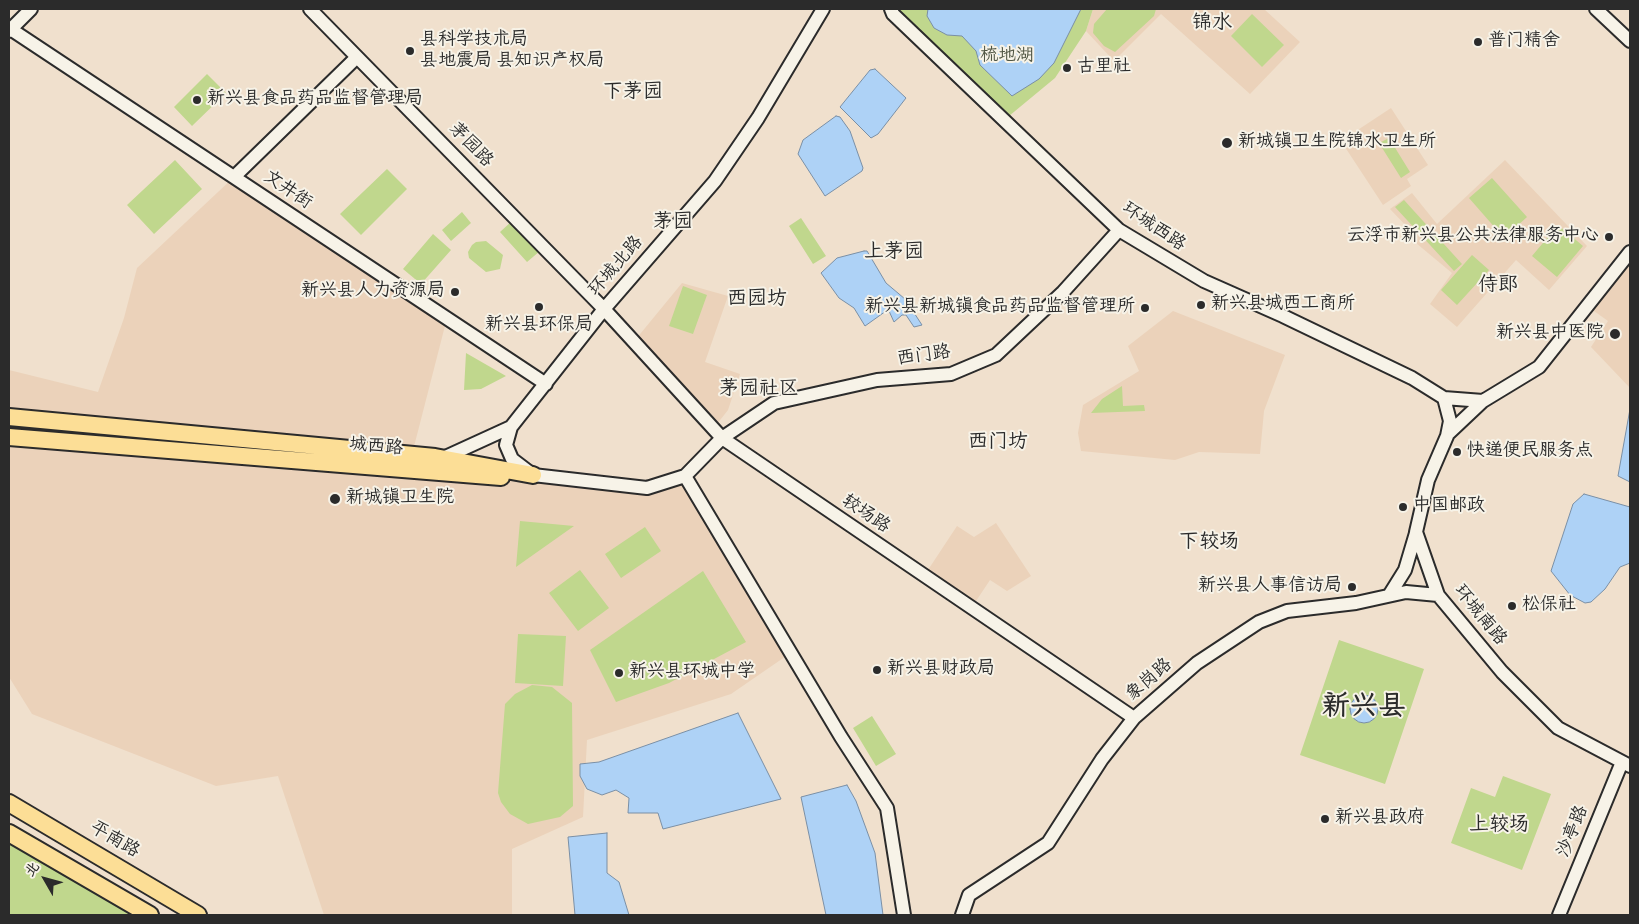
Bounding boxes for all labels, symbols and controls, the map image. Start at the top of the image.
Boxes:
district label: 锦水 [1192,13,1232,37]
place label: 县科学技术局 县地震局 县知识产权局 [420,30,604,72]
place label: 普门精舍 [1488,31,1560,53]
marker: 普门精舍 [1472,36,1484,48]
marker: 县科学技术局 县地震局 县知识产权局 [404,45,416,57]
park label: 梳地湖 [980,46,1034,68]
place label: 古里社 [1077,57,1131,79]
marker: 古里社 [1061,62,1073,74]
district label: 下茅园 [603,82,663,106]
place label: 新兴县食品药品监督管理局 [207,89,423,111]
marker: 新兴县食品药品监督管理局 [191,94,203,106]
street label: 茅园路 [443,119,497,173]
place label: 新城镇卫生院锦水卫生所 [1238,132,1436,154]
marker: 新城镇卫生院锦水卫生所 [1220,136,1234,150]
street label: 文井街 [259,167,315,215]
street label: 环城西路 [1117,199,1189,257]
district label: 茅园 [653,212,693,236]
place label: 云浮市新兴县公共法律服务中心 [1347,226,1599,248]
marker: 云浮市新兴县公共法律服务中心 [1603,231,1615,243]
street label: 环城北路 [585,233,649,301]
district label: 上茅园 [864,242,924,266]
district label: 侍郎 [1478,275,1518,299]
place label: 新兴县人力资源局 [301,281,445,303]
marker: 新兴县人力资源局 [449,286,461,298]
district label: 西园坊 [727,289,787,313]
place label: 新兴县城西工商所 [1211,294,1355,316]
place label: 新兴县新城镇食品药品监督管理所 [865,297,1135,319]
marker: 新兴县城西工商所 [1195,299,1207,311]
marker: 新兴县环保局 [533,301,545,313]
marker: 新兴县新城镇食品药品监督管理所 [1139,302,1151,314]
place label: 新兴县环保局 [485,315,593,337]
place label: 新兴县中医院 [1496,323,1604,345]
marker: 新兴县中医院 [1608,327,1622,341]
street label: 西门路 [896,343,952,371]
district label: 茅园社区 [719,379,799,403]
district label: 西门坊 [968,432,1028,456]
street label: 城西路 [348,435,404,461]
place label: 快递便民服务点 [1467,441,1593,463]
marker: 快递便民服务点 [1451,446,1463,458]
place label: 新城镇卫生院 [346,488,454,510]
street label: 较场路 [837,491,893,539]
marker: 新城镇卫生院 [328,492,342,506]
place label: 中国邮政 [1413,496,1485,518]
marker: 中国邮政 [1397,501,1409,513]
district label: 下较场 [1179,532,1239,556]
place label: 新兴县人事信访局 [1198,576,1342,598]
marker: 新兴县人事信访局 [1346,581,1358,593]
street label: 环城南路 [1448,581,1510,651]
place label: 松保社 [1522,595,1576,617]
marker: 松保社 [1506,600,1518,612]
street label: 象岗路 [1123,655,1177,707]
place label: 新兴县财政局 [887,659,995,681]
place label: 新兴县环城中学 [629,662,755,684]
marker: 新兴县财政局 [871,664,883,676]
marker: 新兴县环城中学 [613,667,625,679]
district label: 新兴县 [1322,692,1406,726]
street label: 沙亭路 [1554,803,1594,861]
place label: 新兴县政府 [1335,808,1425,830]
marker: 新兴县政府 [1319,813,1331,825]
district label: 上较场 [1469,815,1529,839]
street label: 平南路 [85,818,143,864]
north arrow [20,854,70,904]
text: 北 [20,857,45,881]

